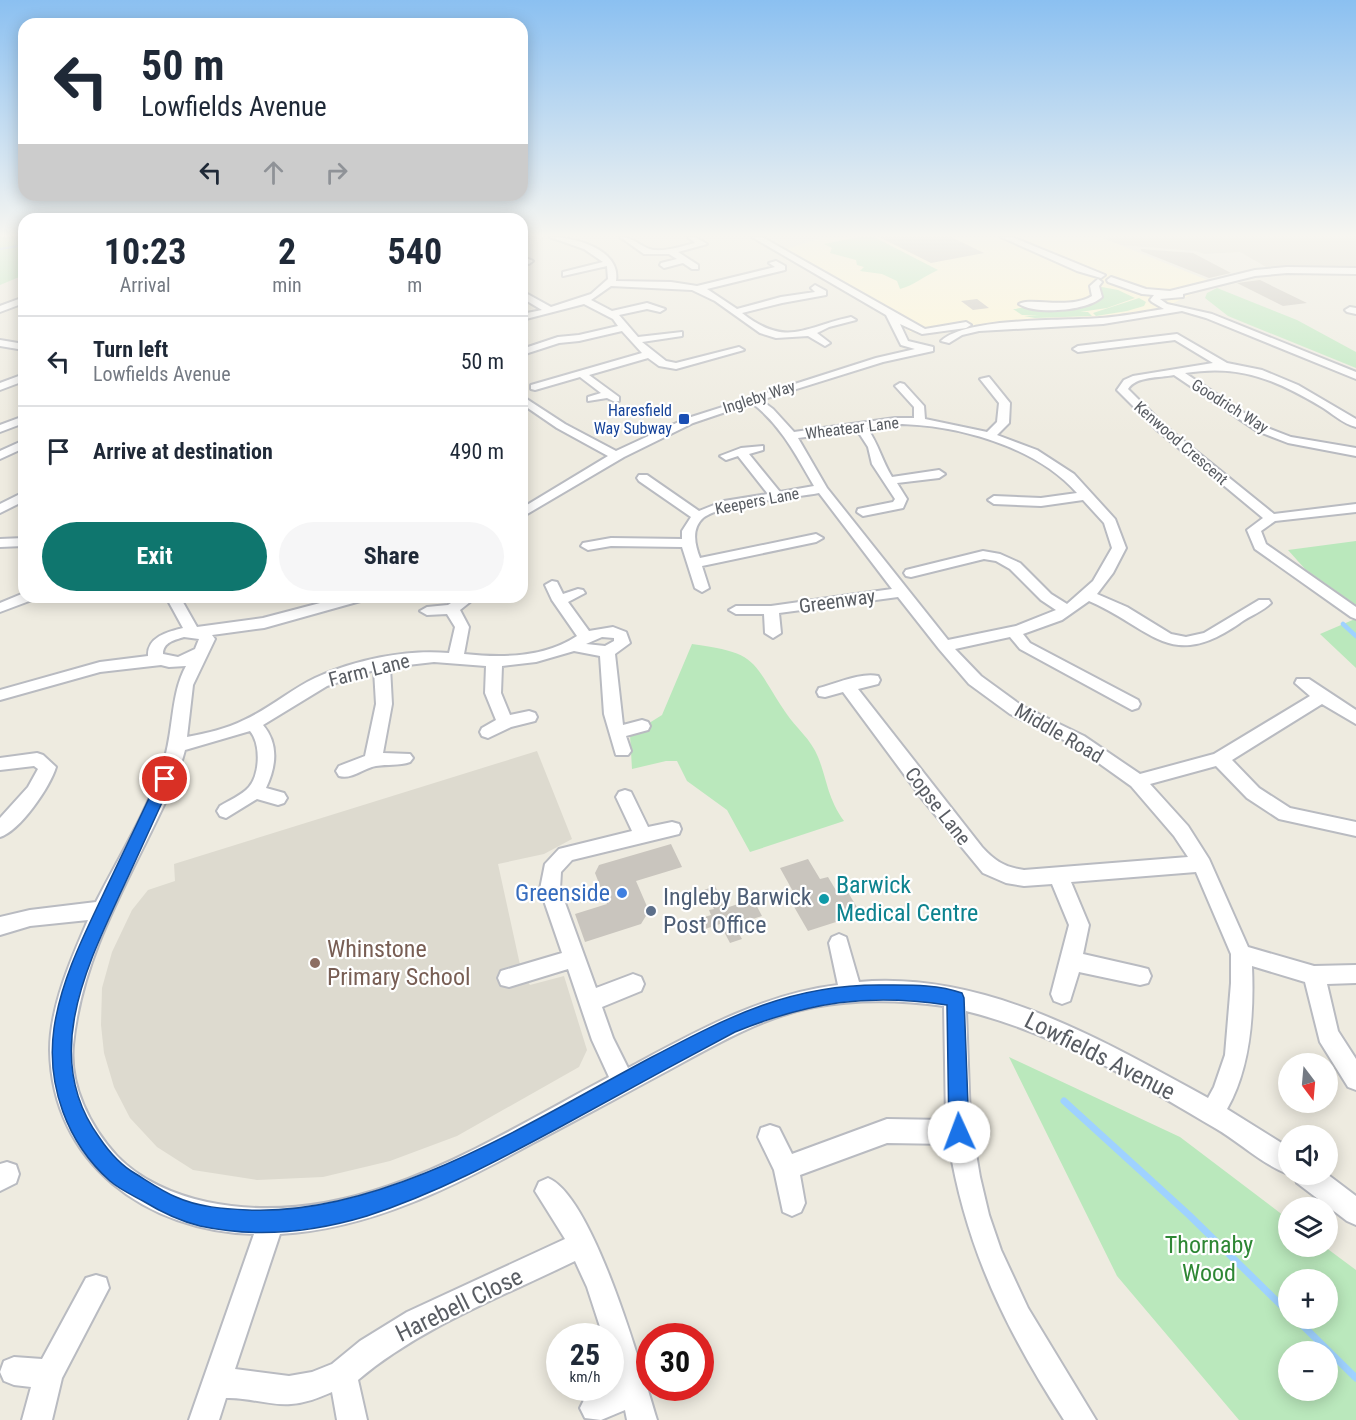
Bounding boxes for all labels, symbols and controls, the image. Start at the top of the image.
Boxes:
text: 50 m [141,41,224,90]
icon: left [42,42,120,120]
text: Lowfields Avenue [141,91,327,123]
icon: left [194,156,227,189]
icon: ahead [257,156,290,189]
icon: right [320,156,353,189]
text: 10:23 [104,231,186,273]
text: 2 [278,231,296,273]
text: 540 [388,231,442,273]
text: Arrival [120,273,171,297]
text: min [272,273,302,297]
text: m [407,273,422,297]
text: Turn left [93,337,168,362]
icon: left [42,345,75,378]
text: 50 m [461,349,504,374]
text: Lowfields Avenue [93,362,231,386]
street label: Goodrich Way [1188,375,1272,437]
street label: Ingleby Way [720,376,798,418]
street label: Kenwood Crescent [1130,397,1232,489]
place label: Haresfield Way Subway [594,401,672,438]
marker: Haresfield Way Subway [677,412,691,426]
street label: Wheatear Lane [804,413,900,443]
icon: arrive [42,435,75,468]
text: Arrive at destination [93,439,273,464]
text: 490 m [450,439,504,464]
street label: Keepers Lane [713,484,801,518]
button: Exit [42,522,267,591]
button: Share [279,522,504,591]
street label: Greenway [797,584,877,618]
street label: Farm Lane [326,648,412,692]
street label: Middle Road [1010,698,1108,768]
pin [139,753,190,804]
icon: arrive [148,762,181,795]
street label: Copse Lane [900,762,976,850]
place label: Barwick Medical Centre [836,871,978,927]
place label: Greenside [515,879,610,907]
place label: Ingleby Barwick Post Office [663,883,812,939]
marker: Greenside [615,886,629,900]
marker: Barwick Medical Centre [817,892,831,906]
marker: Ingleby Barwick Post Office [644,904,658,918]
place label: Whinstone Primary School [327,935,470,991]
marker: Whinstone Primary School [308,956,322,970]
street label: Lowfields Avenue [1020,1006,1180,1106]
north arrow [1278,1053,1338,1113]
map controls [1278,1053,1338,1401]
position arrow [927,1100,991,1164]
button: sound [1278,1125,1338,1185]
button: layers [1278,1197,1338,1257]
park label: Thornaby Wood [1165,1231,1253,1287]
street label: Harebell Close [391,1262,527,1348]
button: + [1278,1269,1338,1329]
speed limit sign: 30 [636,1323,714,1401]
text: 25 [570,1337,600,1372]
button: − [1278,1341,1338,1401]
text: km/h [570,1368,600,1386]

